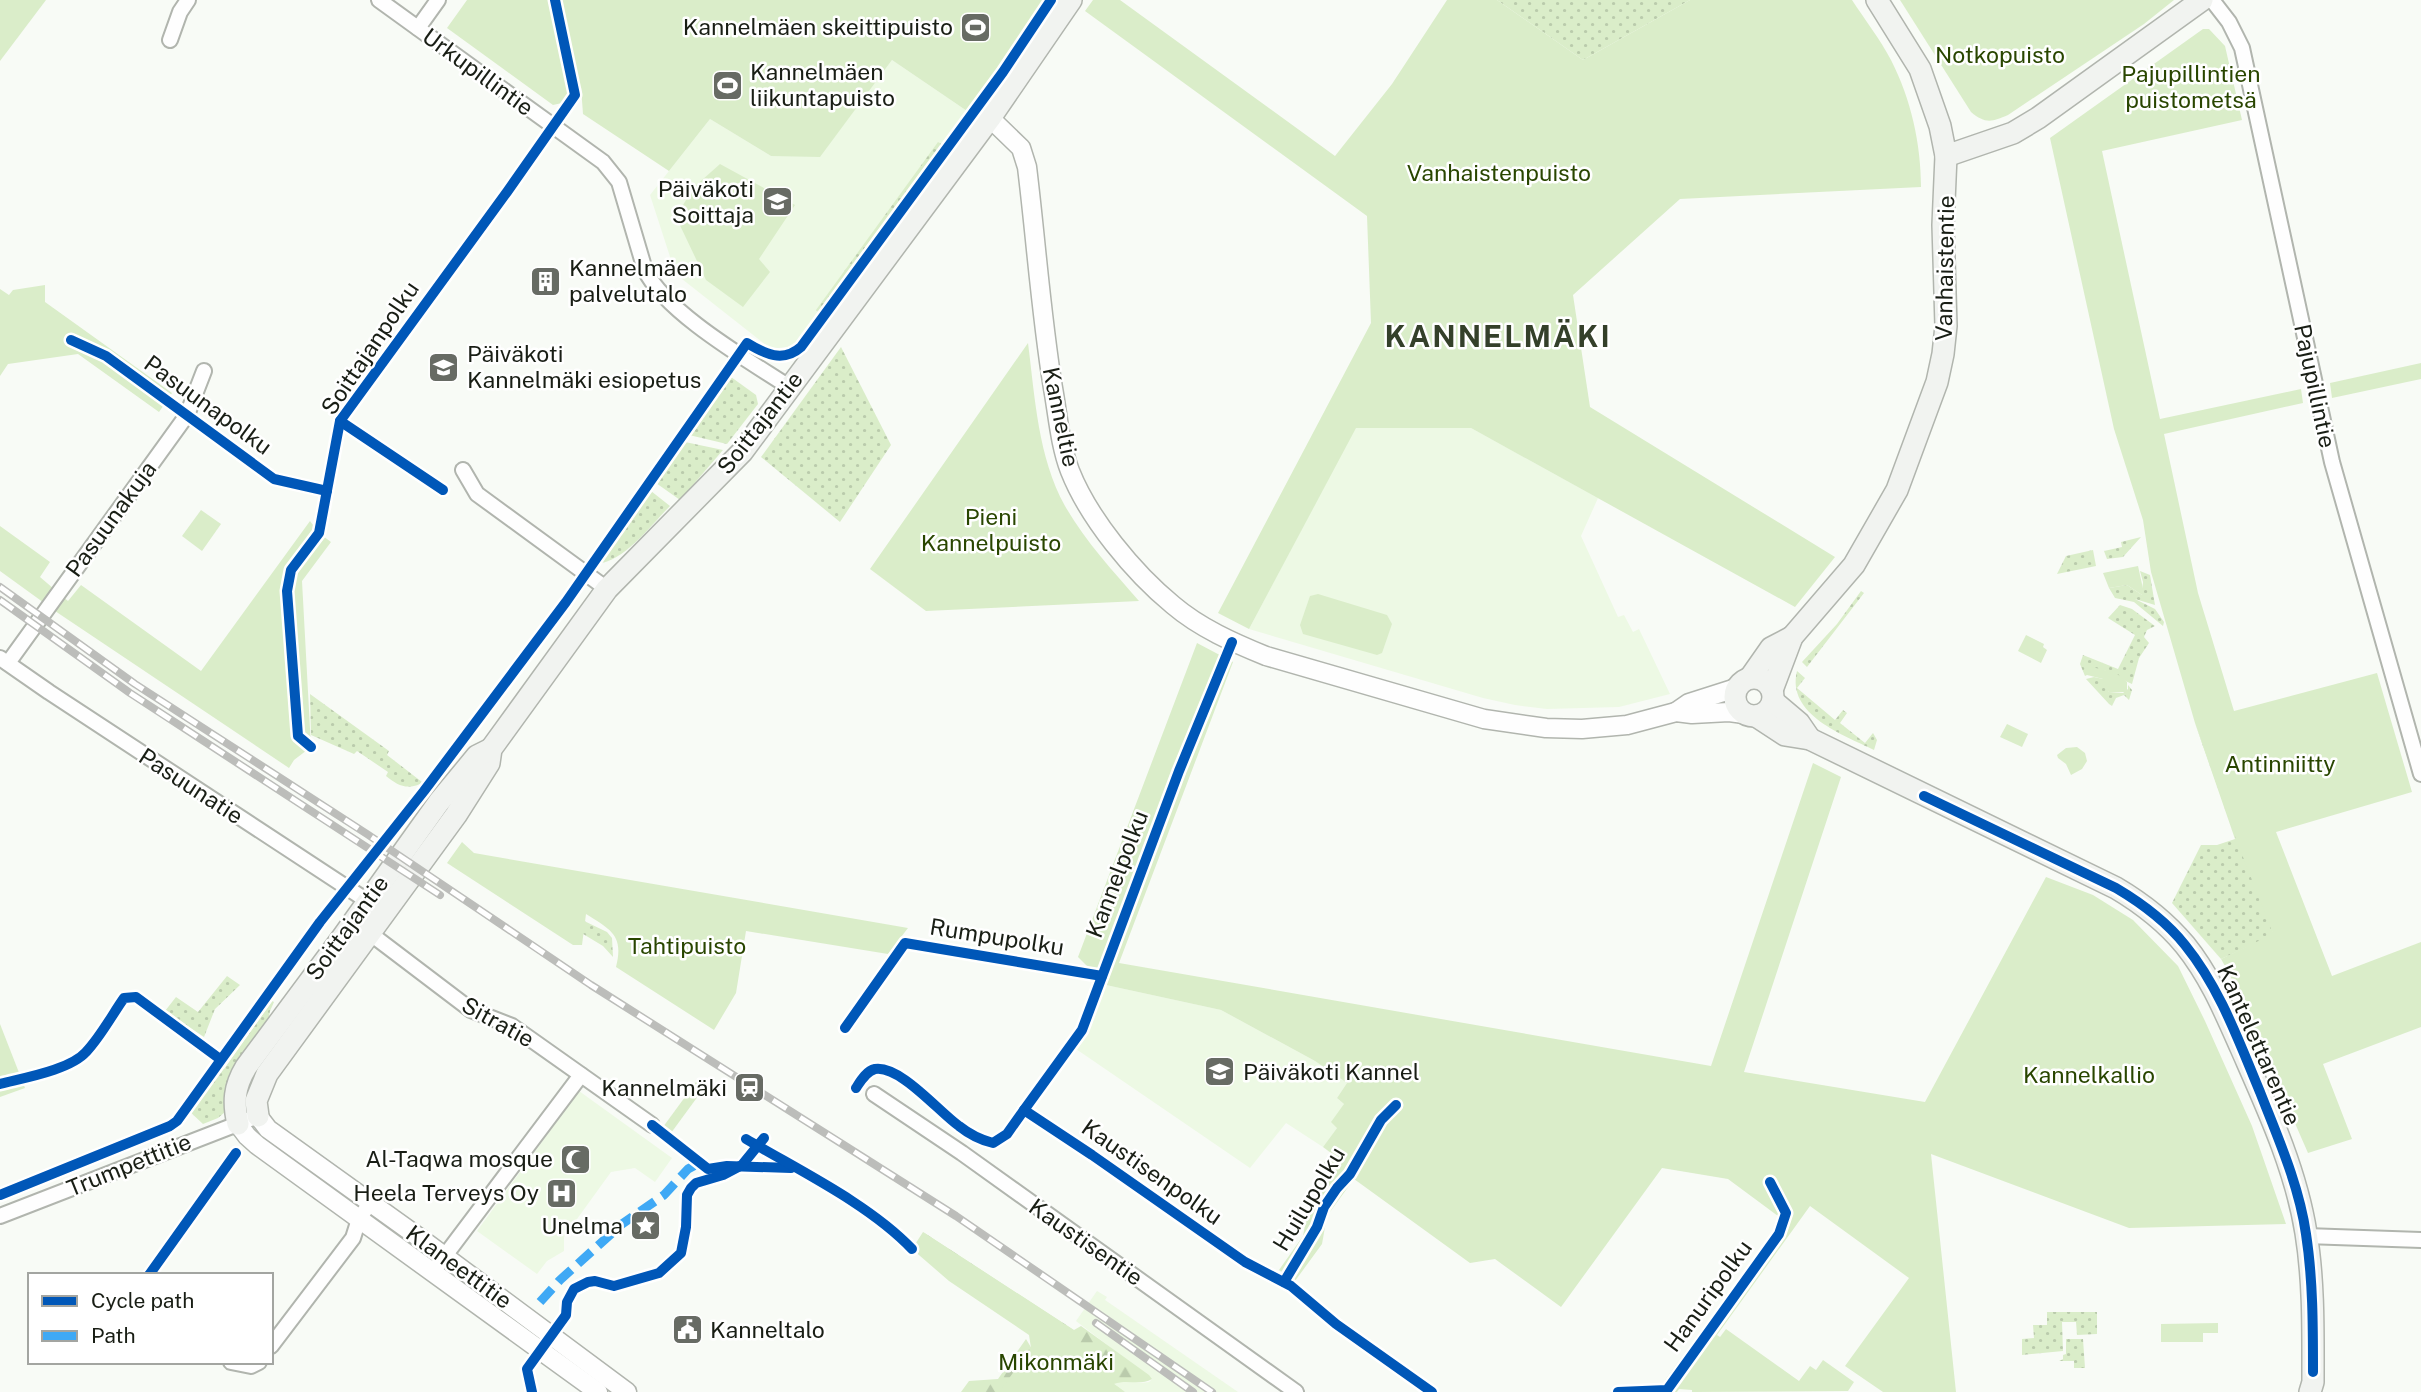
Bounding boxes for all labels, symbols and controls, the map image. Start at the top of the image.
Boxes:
sports icon: Kannelmäen skeittipuisto [959,10,993,44]
place label: Kannelmäen skeittipuisto [683,13,953,40]
street label: Urkupillintie [418,22,539,121]
park label: Notkopuisto [1935,41,2065,68]
place label: Kannelmäen liikuntapuisto [750,58,895,111]
park label: Pajupillintien puistometsä [2121,60,2261,113]
sports icon: Kannelmäen liikuntapuisto [710,68,744,102]
park label: Vanhaistenpuisto [1407,159,1591,186]
place label: Päiväkoti Soittaja [658,175,754,228]
school or university icon: Päiväkoti Soittaja [760,185,794,219]
street label: Vanhaistentie [1930,195,1959,341]
place label: Kannelmäen palvelutalo [569,254,703,307]
building icon: Kannelmäen palvelutalo [529,264,563,298]
street label: Soittajanpolku [315,276,424,420]
district label: KANNELMÄKI [1384,318,1612,354]
street label: Pajupillintie [2289,321,2342,450]
place label: Päiväkoti Kannelmäki esiopetus [467,340,701,393]
street label: Pasuunapolku [139,349,277,460]
school or university icon: Päiväkoti Kannelmäki esiopetus [427,350,461,384]
street label: Kanneltie [1038,364,1085,469]
street label: Soittajantie [711,366,808,479]
street label: Pasuunakuja [60,456,162,582]
park label: Pieni Kannelpuisto [921,503,1061,556]
street label: Pasuunatie [134,742,248,829]
park label: Antinniitty [2224,750,2336,777]
street label: Kannelpolku [1080,806,1153,941]
street label: Soittajantie [300,870,394,985]
street label: Rumpupolku [928,913,1066,960]
park label: Tahtipuisto [628,932,746,959]
street label: Kantelettarentie [2212,960,2307,1129]
street label: Sitratie [457,991,539,1052]
school or university icon: Päiväkoti Kannel [1203,1055,1237,1089]
place label: Päiväkoti Kannel [1243,1058,1420,1085]
park label: Kannelkallio [2023,1061,2155,1088]
station icon: Kannelmäki [733,1071,767,1105]
place label: Kannelmäki [601,1074,727,1101]
street label: Kaustisenpolku [1077,1113,1228,1230]
street label: Trumpettitie [63,1127,195,1202]
mosque icon: Al-Taqwa mosque [559,1142,593,1176]
street label: Huilupolku [1267,1142,1350,1256]
place label: Al-Taqwa mosque [365,1145,553,1172]
hospital icon: Heela Terveys Oy [545,1176,579,1210]
place label: Heela Terveys Oy [353,1179,539,1206]
street label: Kaustisentie [1024,1192,1148,1291]
place icon: Unelma [629,1209,663,1243]
place label: Unelma [541,1212,623,1239]
street label: Klaneettitie [401,1219,517,1314]
street label: Hanuripolku [1658,1235,1757,1357]
legend [28,1273,273,1364]
text: Cycle path [91,1288,194,1313]
public building icon: Kanneltalo [670,1313,704,1347]
place label: Kanneltalo [710,1316,825,1343]
text: Path [91,1323,136,1348]
park label: Mikonmäki [998,1348,1114,1375]

